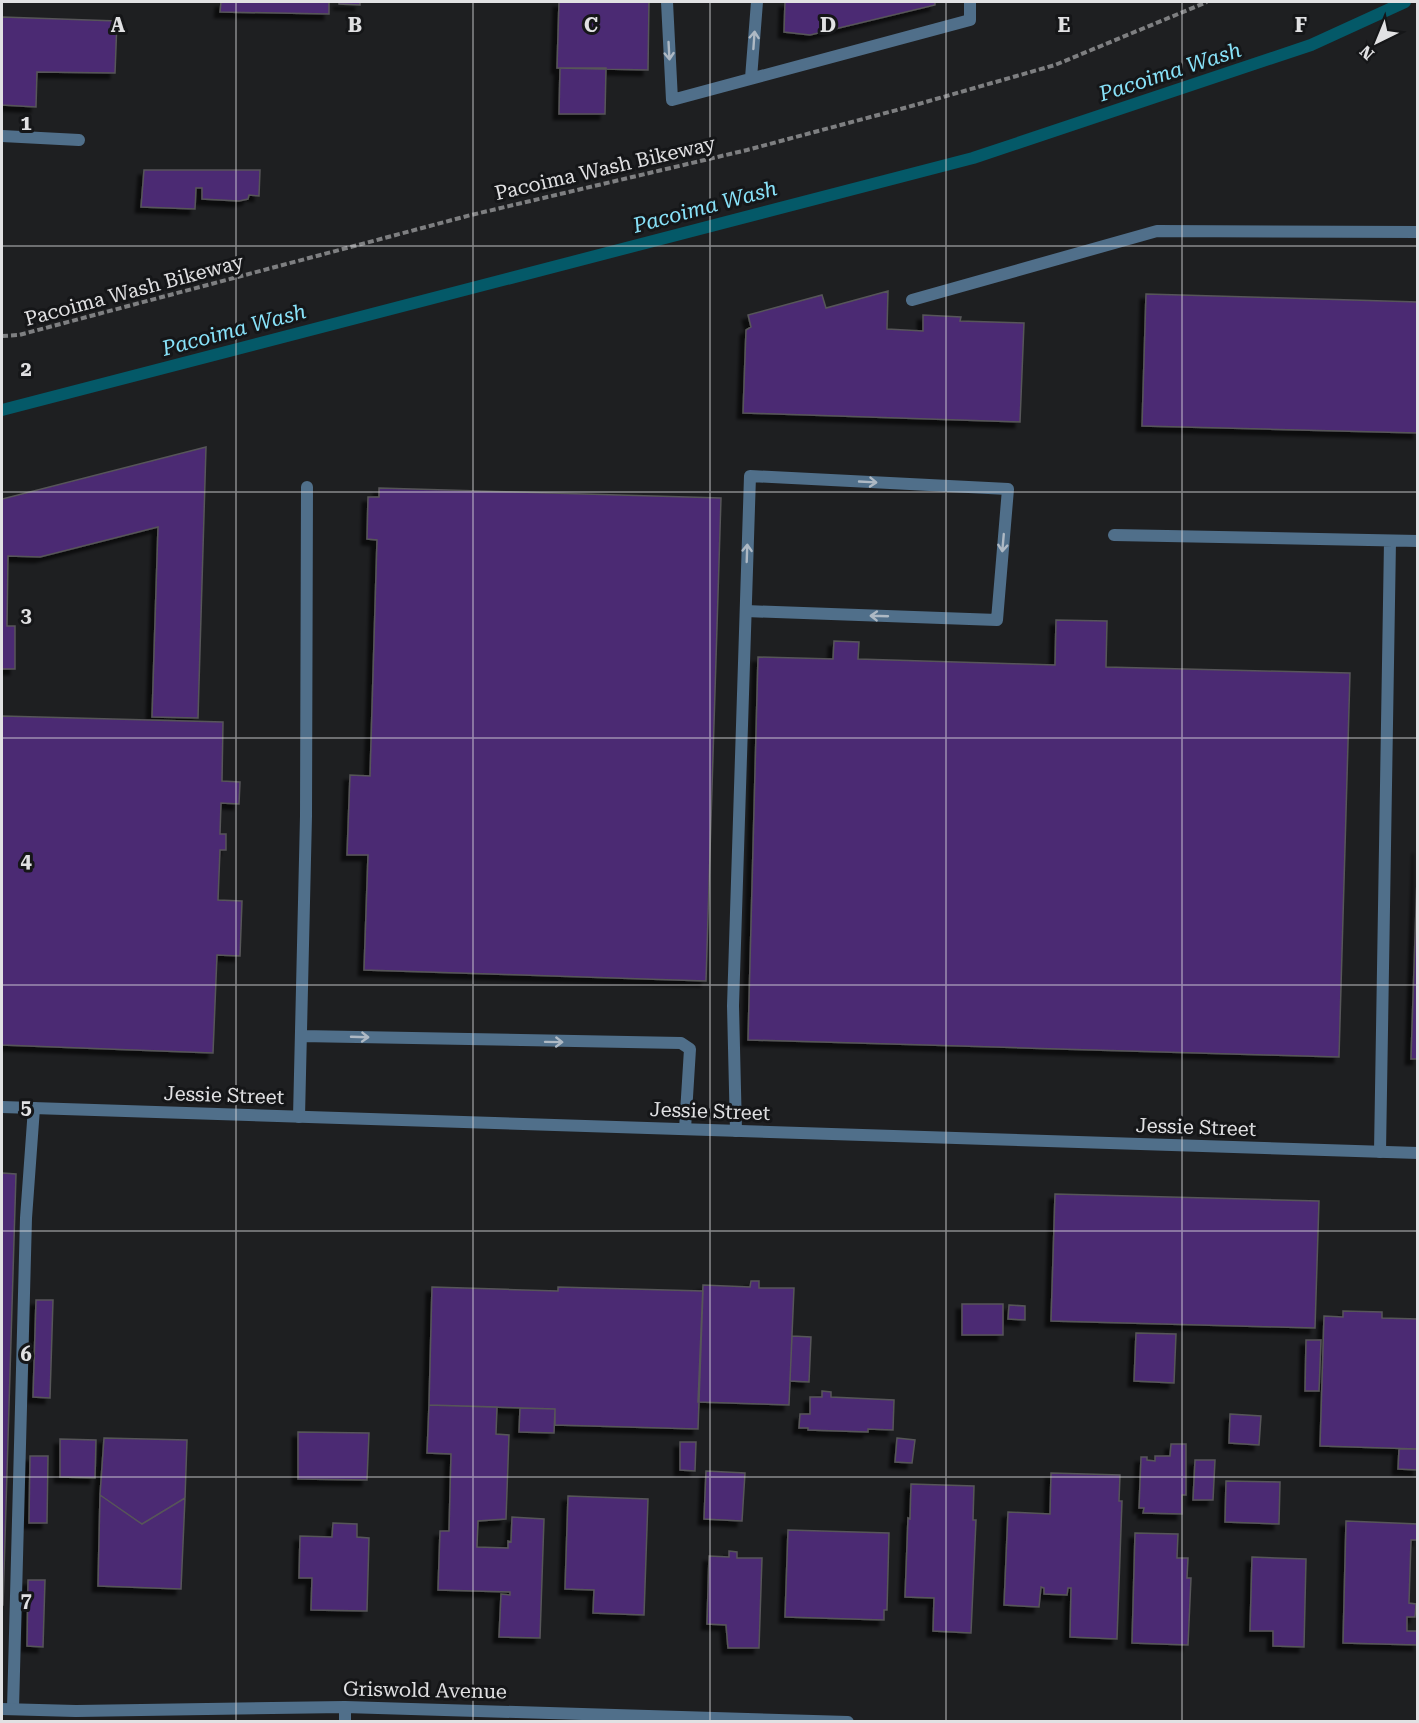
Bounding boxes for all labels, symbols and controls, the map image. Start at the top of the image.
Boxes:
north arrow [1347,12,1407,72]
text: A [111,13,126,37]
text: B [348,13,362,37]
text: C [584,13,598,37]
text: D [820,13,836,37]
text: E [1058,13,1071,37]
text: F [1295,13,1307,37]
one-way arrow [748,30,759,50]
water label: Pacoima Wash [1095,38,1244,107]
one-way arrow [664,40,675,60]
text: N [1356,41,1378,64]
text: 1 [20,111,32,135]
street label: Pacoima Wash Bikeway [492,131,718,205]
water label: Pacoima Wash [629,176,780,238]
street label: Pacoima Wash Bikeway [22,249,246,331]
water label: Pacoima Wash [159,299,309,361]
text: 2 [20,357,32,381]
one-way arrow [857,476,877,487]
one-way arrow [997,533,1008,553]
one-way arrow [742,543,753,563]
text: 3 [20,603,32,627]
one-way arrow [869,610,889,622]
text: 4 [20,849,32,873]
one-way arrow [349,1032,369,1043]
one-way arrow [544,1036,564,1047]
street label: Jessie Street [163,1081,285,1109]
text: 5 [20,1095,32,1119]
street label: Jessie Street [649,1097,771,1125]
street label: Jessie Street [1135,1113,1257,1141]
text: 6 [20,1342,32,1366]
text: 7 [20,1588,32,1612]
street label: Griswold Avenue [343,1677,507,1703]

